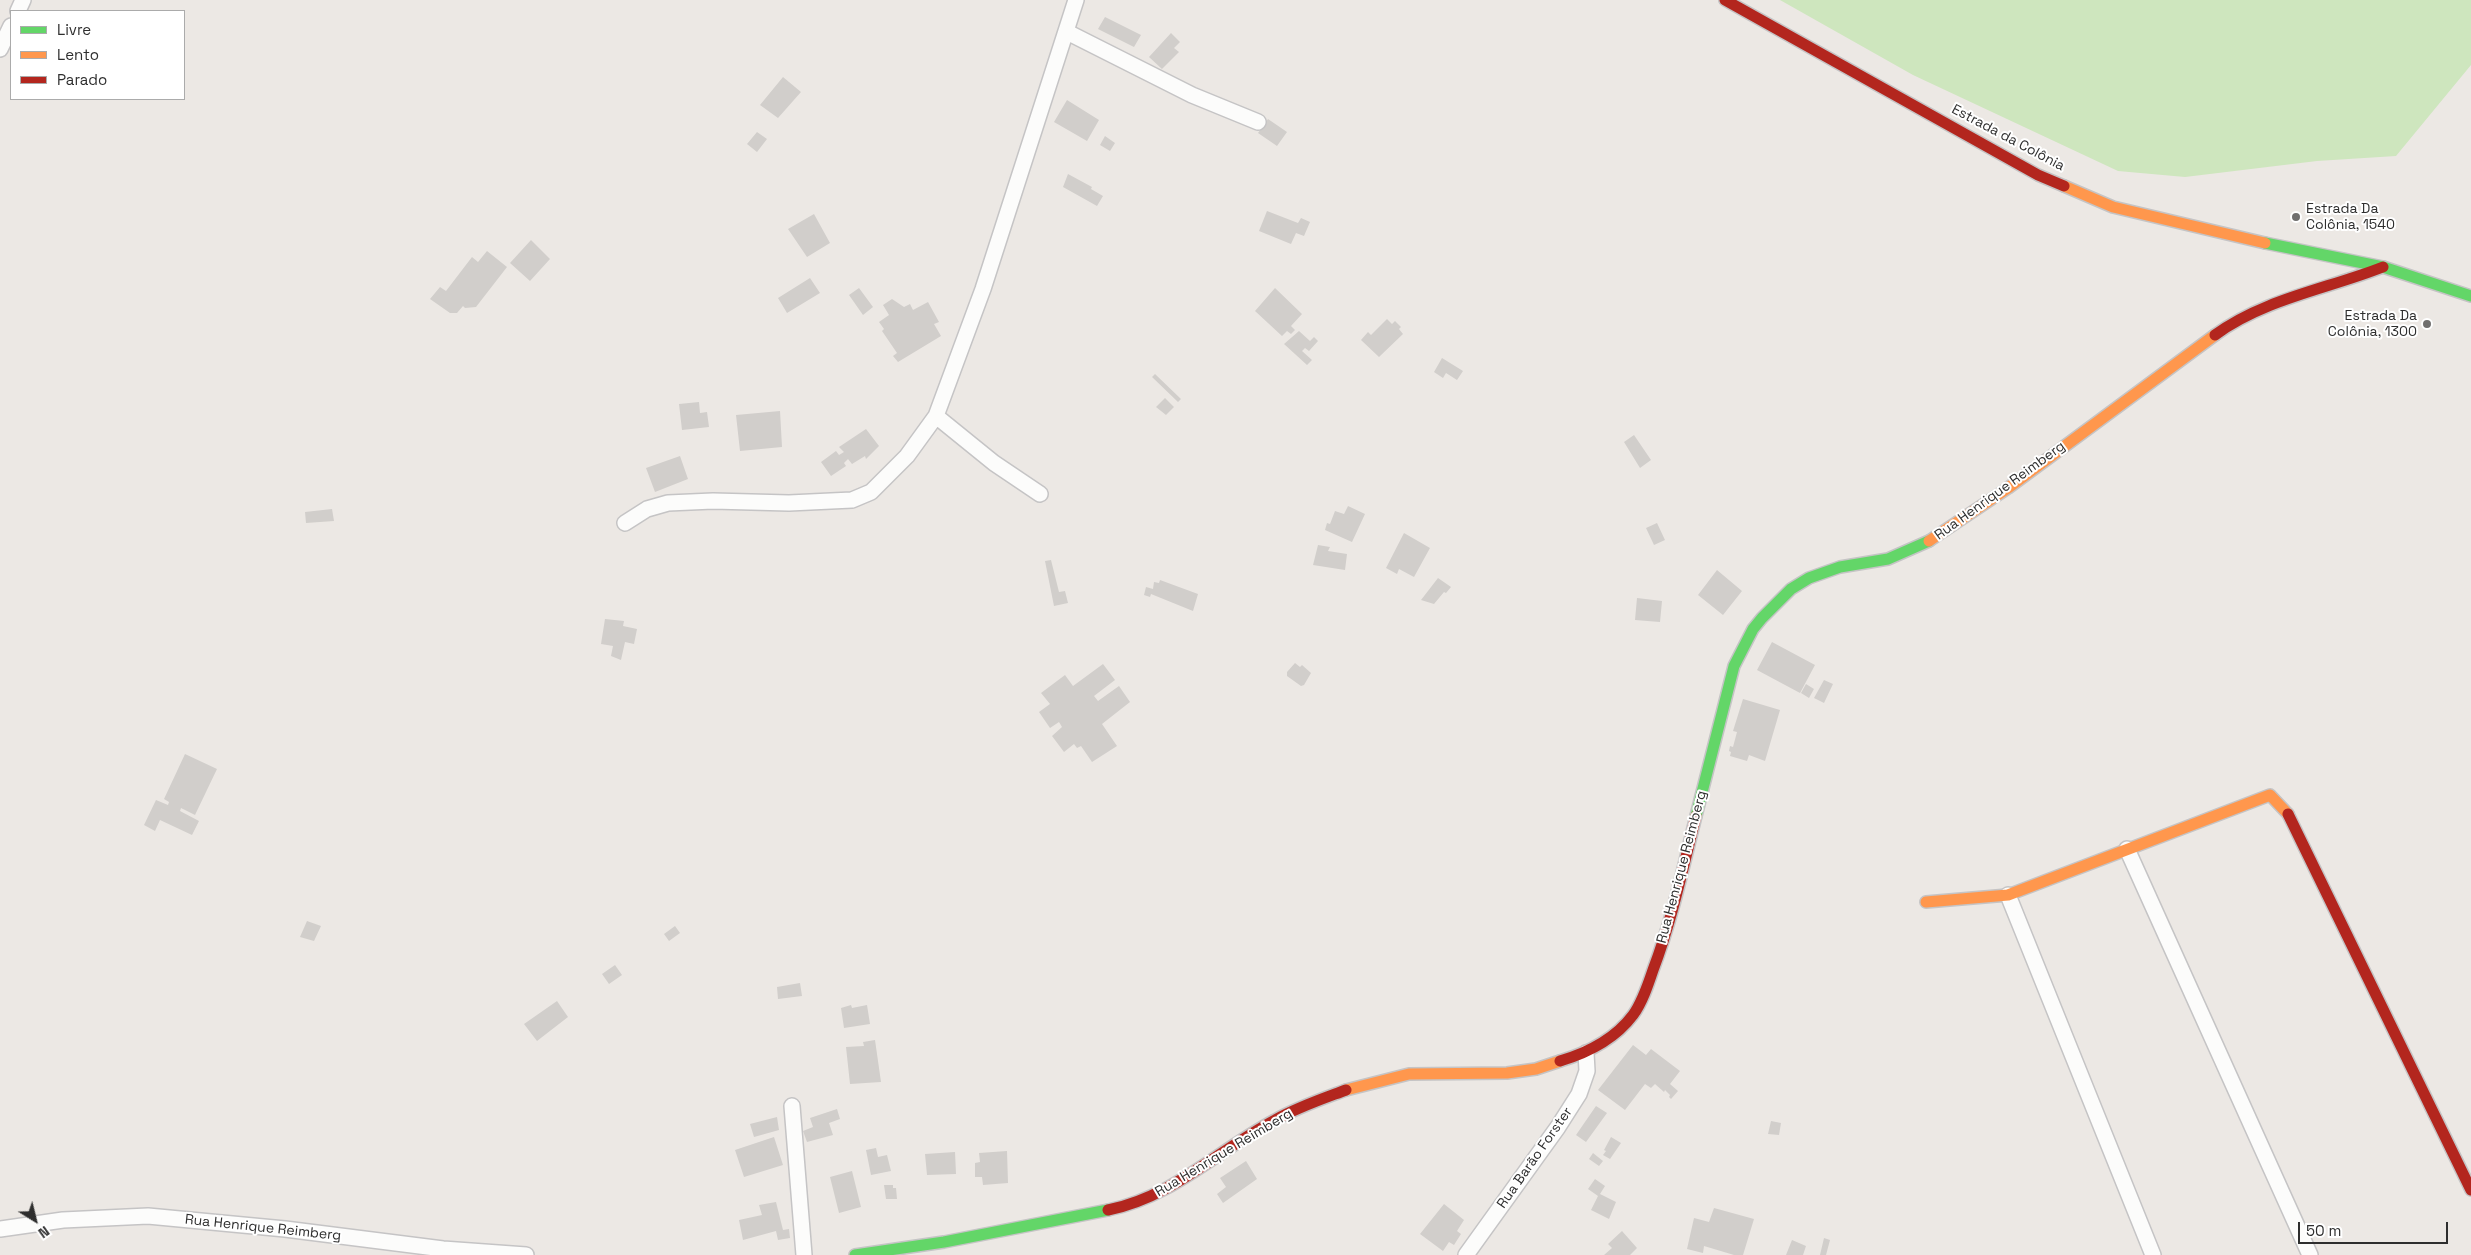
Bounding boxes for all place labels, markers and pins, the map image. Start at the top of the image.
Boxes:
place label: Estrada Da Colônia, 1540 [2306,201,2395,233]
marker: Estrada Da Colônia, 1540 [2290,211,2302,223]
place label: Estrada Da Colônia, 1300 [2328,308,2417,341]
marker: Estrada Da Colônia, 1300 [2421,318,2433,330]

